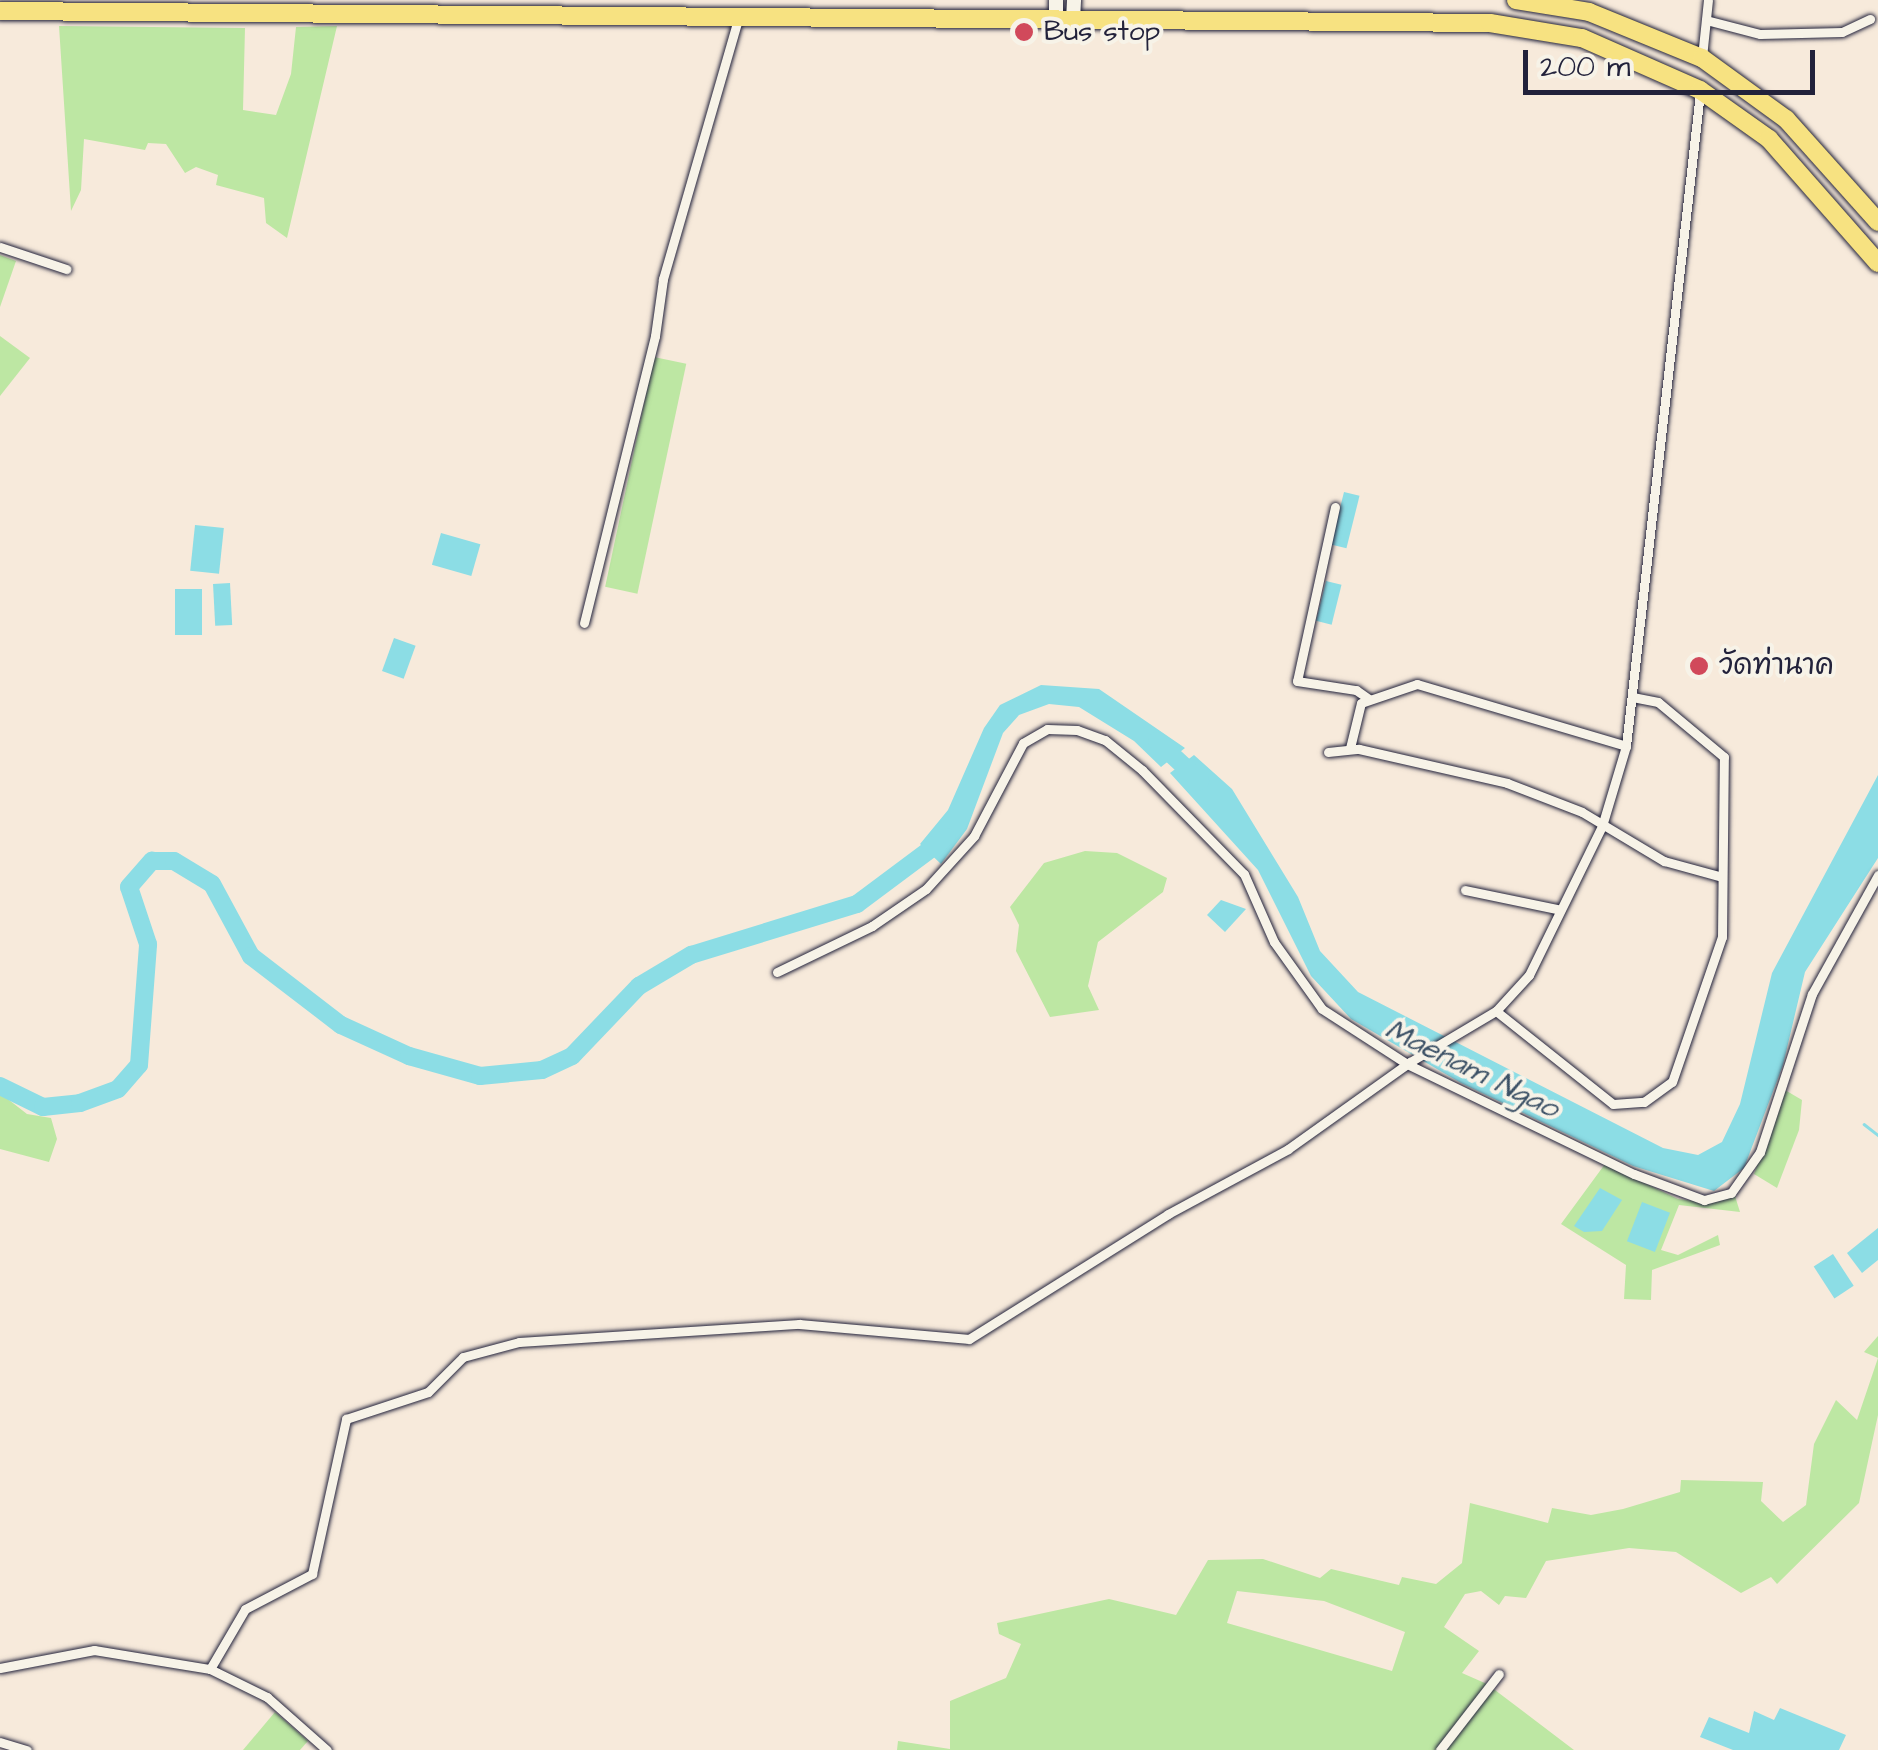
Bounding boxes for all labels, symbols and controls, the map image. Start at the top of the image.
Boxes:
place label: Bus stop [1044,15,1160,49]
marker: Bus stop [1013,21,1035,43]
scale bar [1528,30,1820,92]
text: 200 m [1540,46,1630,88]
place label: วัดท่านาค [1719,649,1834,683]
marker: วัดท่านาค [1688,655,1710,677]
water label: Maenam Ngao [1379,1012,1565,1126]

